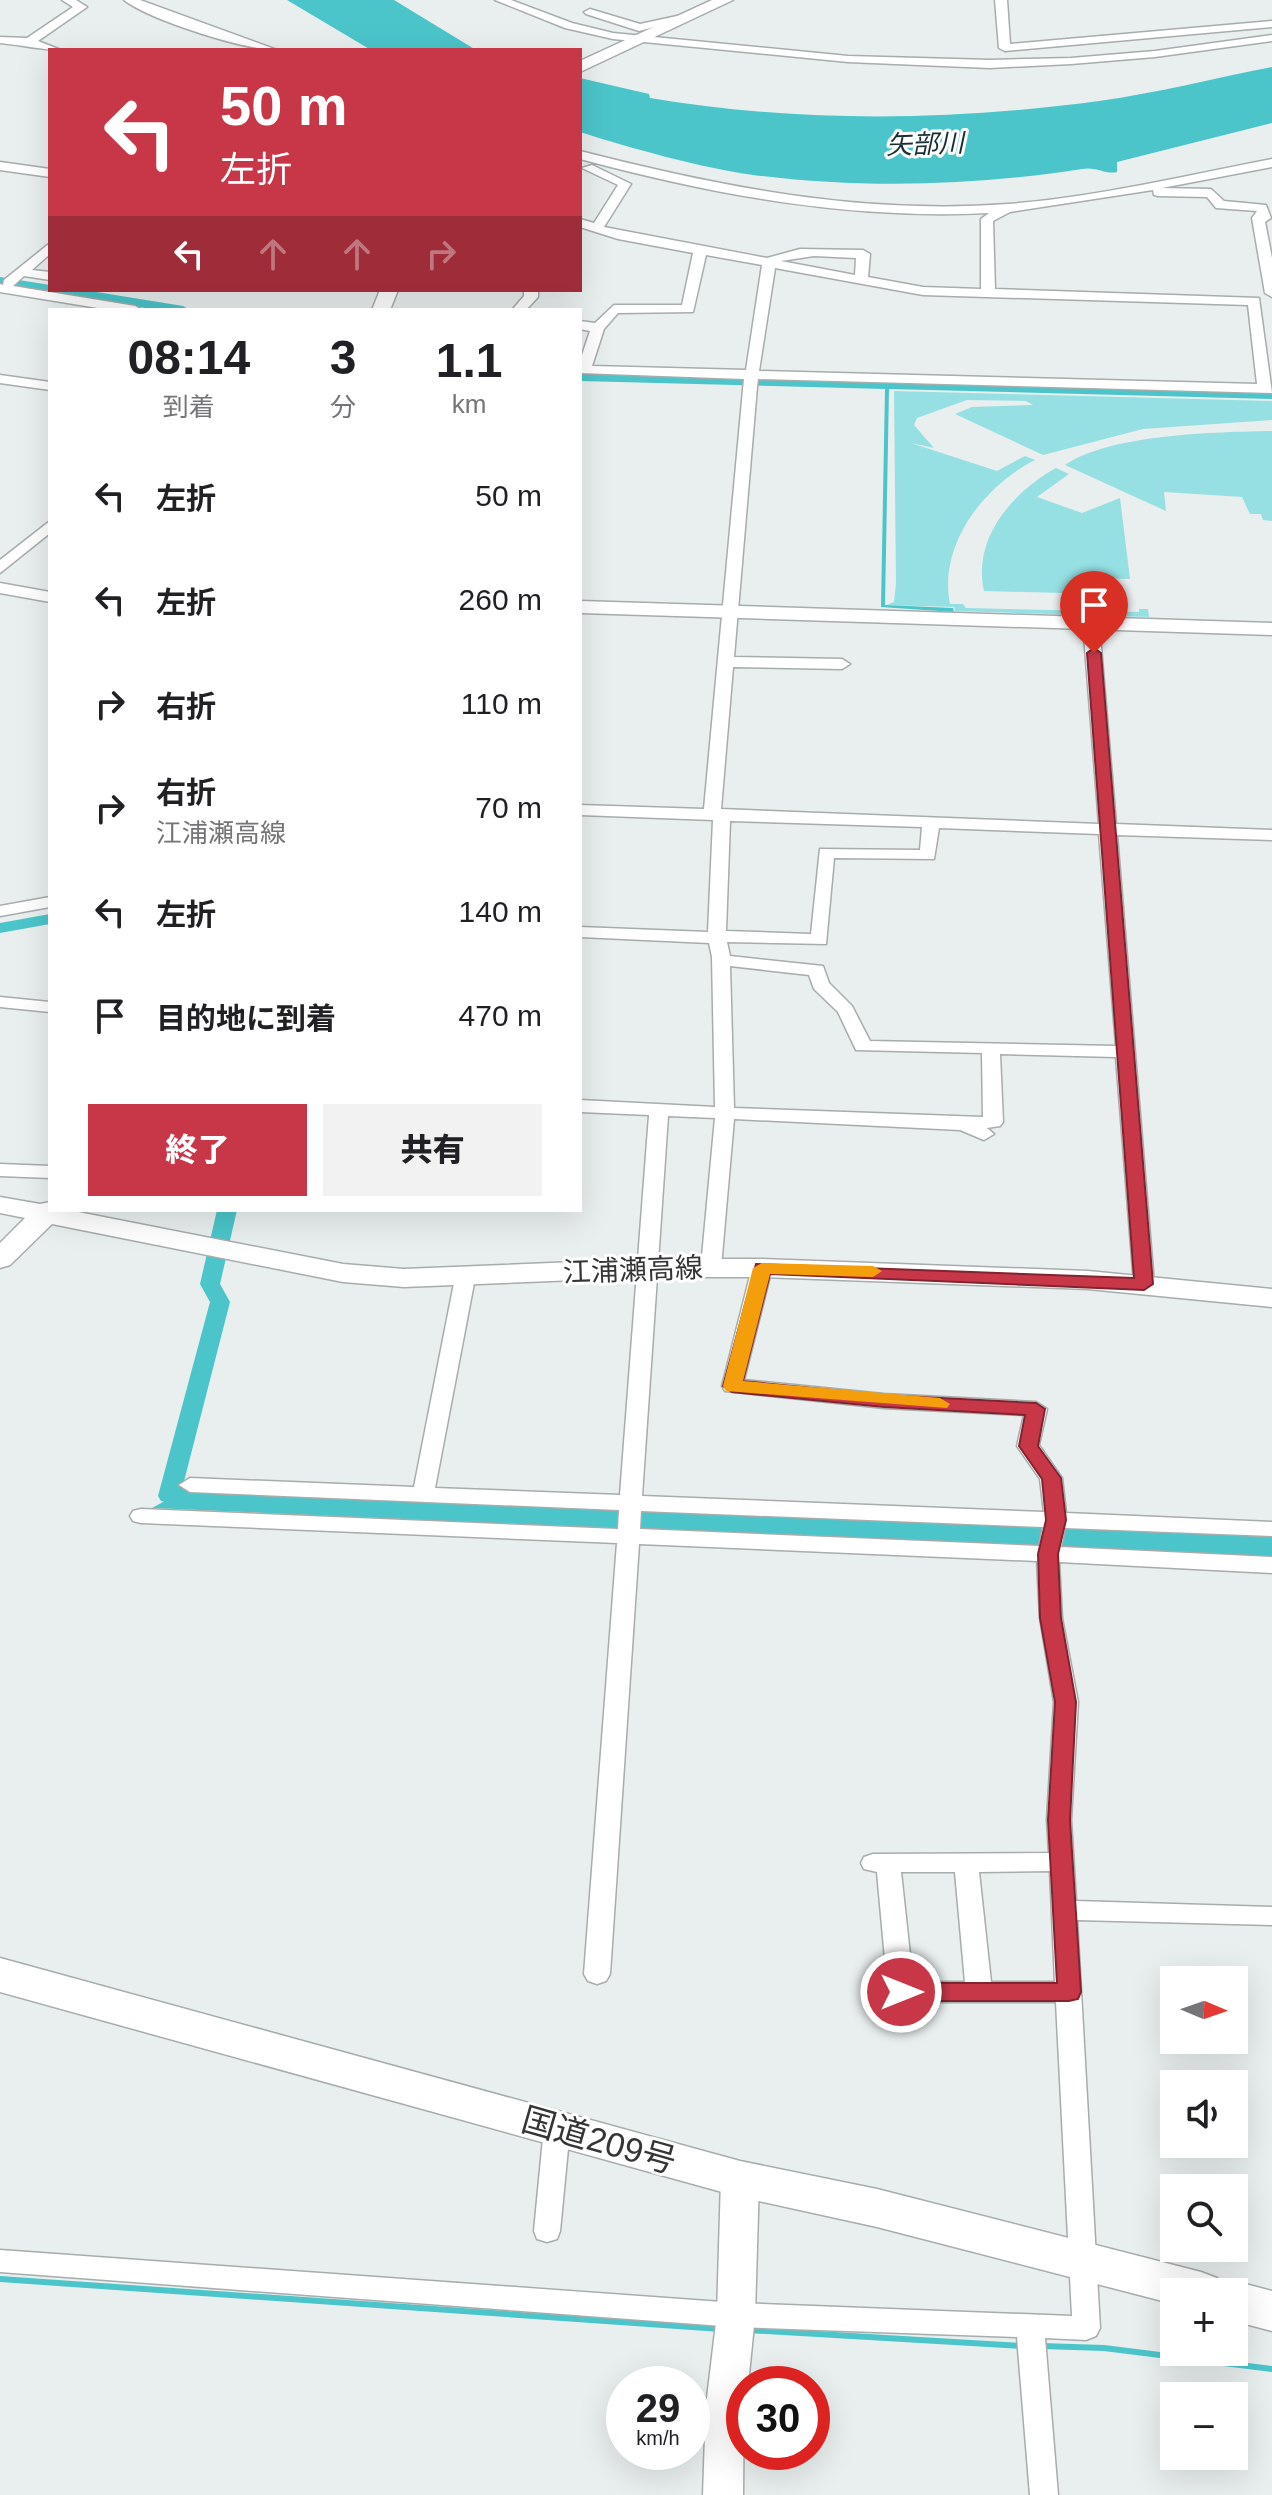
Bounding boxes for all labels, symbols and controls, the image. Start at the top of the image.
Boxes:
text: 50 m [220,74,348,137]
icon: left [88,80,192,184]
water label: 矢部川 [885,128,967,160]
text: 左折 [220,149,292,190]
icon: left [167,232,211,276]
icon: ahead [251,232,295,276]
icon: ahead [335,232,379,276]
icon: right [419,232,463,276]
text: 08:14 [127,331,250,384]
text: 3 [330,331,356,384]
text: 1.1 [436,334,503,387]
text: km [452,389,486,419]
text: 到着 [163,392,215,422]
text: 分 [330,392,356,422]
icon: left [88,474,132,518]
text: 50 m [475,479,542,512]
text: 左折 [156,482,216,515]
pin [1060,571,1128,653]
icon: left [88,578,132,622]
text: 260 m [459,583,542,616]
icon: arrive [1072,583,1116,627]
text: 左折 [156,586,216,619]
icon: right [88,682,132,726]
text: 110 m [461,687,542,720]
text: 右折 [156,690,216,723]
text: 右折 [156,776,216,809]
icon: right [88,786,132,830]
text: 70 m [475,791,542,824]
text: 江浦瀬高線 [156,818,286,848]
icon: left [88,890,132,934]
text: 140 m [459,895,542,928]
text: 左折 [156,898,216,931]
icon: arrive [88,994,132,1038]
text: 470 m [459,999,542,1032]
text: 目的地に到着 [156,1002,336,1035]
button: 終了 [88,1104,307,1196]
button: 共有 [323,1104,542,1196]
street label: 江浦瀬高線 [562,1252,704,1288]
position arrow [859,1950,943,2034]
north arrow [1160,1966,1248,2054]
map controls [1160,1966,1248,2470]
button: sound [1160,2070,1248,2158]
street label: 国道209号 [517,2100,681,2180]
button: search [1160,2174,1248,2262]
button: + [1160,2278,1248,2366]
speed limit sign: 30 [726,2366,830,2470]
button: − [1160,2382,1248,2470]
text: 29 [636,2386,680,2430]
text: km/h [636,2427,680,2449]

